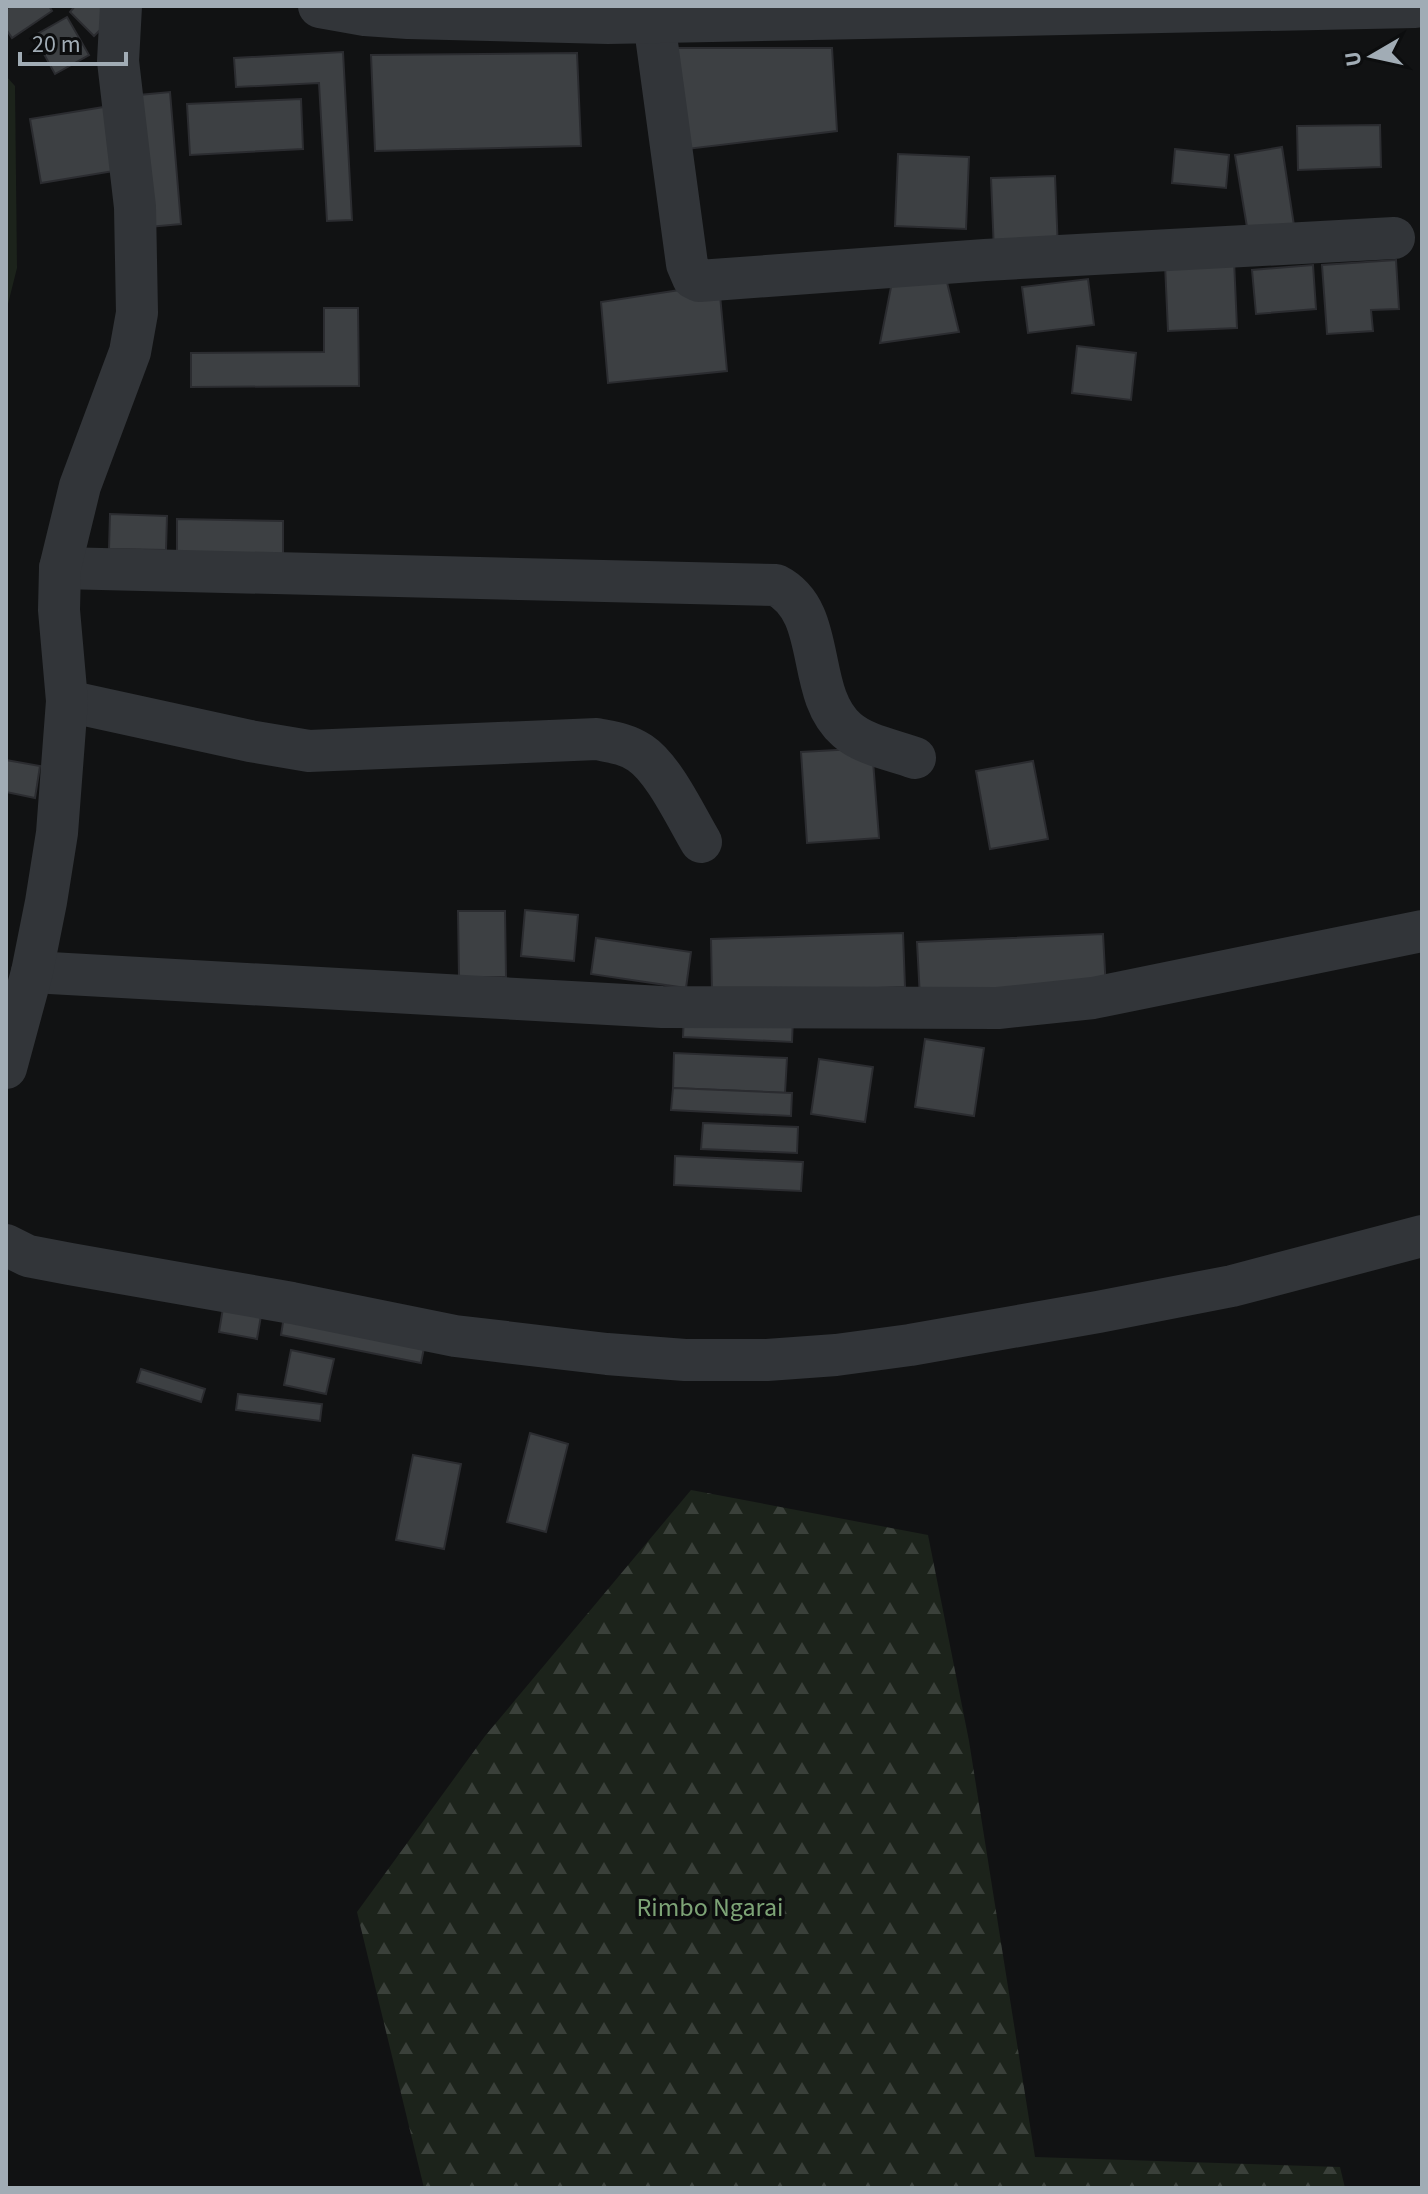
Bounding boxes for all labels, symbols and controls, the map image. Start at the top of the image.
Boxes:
scale bar [20,16,126,66]
north arrow [1332,16,1412,96]
text: 20 m [32,27,81,62]
text: U [1336,49,1370,69]
park label: Rimbo Ngarai [637,1889,783,1926]

